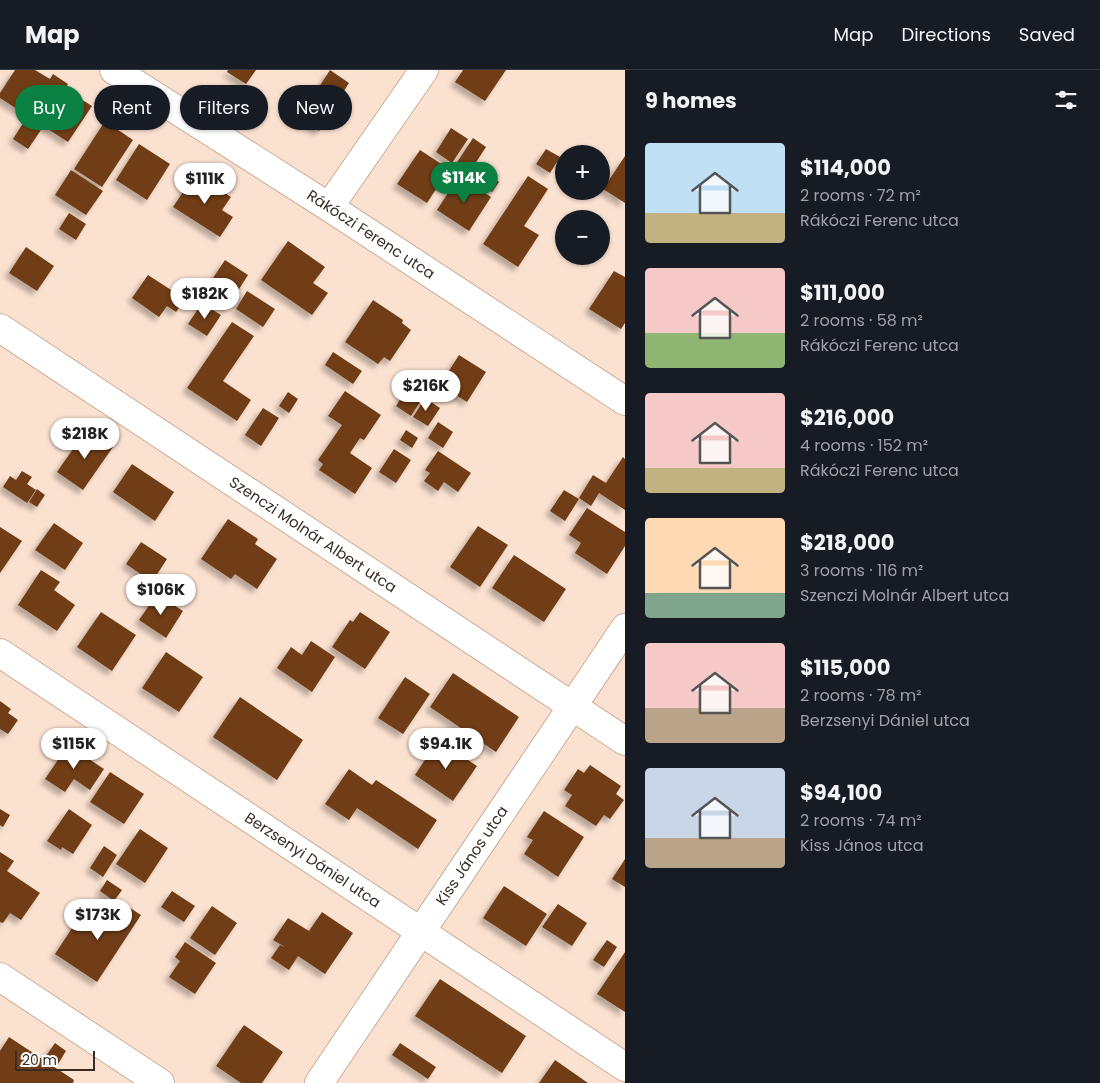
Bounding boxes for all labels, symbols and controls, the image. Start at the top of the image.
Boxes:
text: Map [25,18,80,51]
text: Map [834,22,873,47]
text: Directions [901,22,991,47]
text: Saved [1019,22,1075,47]
chip: Buy [15,85,84,130]
chip: Rent [94,85,170,130]
chip: Filters [180,85,268,130]
chip: New [278,85,352,130]
text: 9 homes [645,86,737,115]
icon: filters [1052,86,1080,114]
map controls [555,145,610,265]
button: + [555,145,610,200]
text: $114,000 [800,153,891,182]
pin: $111K [170,162,240,205]
pin: $114K [429,162,499,204]
icon: home [685,163,745,223]
text: $114K [442,166,486,189]
text: $111K [185,167,225,190]
text: 2 rooms · 72 m² [800,184,921,207]
street label: Rákóczi Ferenc utca [303,185,439,284]
text: Rákóczi Ferenc utca [800,209,959,232]
button: − [555,210,610,265]
pin: $182K [170,278,240,320]
text: $111,000 [800,278,885,307]
text: $182K [181,282,229,305]
icon: home [685,288,745,348]
text: 2 rooms · 58 m² [800,309,923,332]
text: Rákóczi Ferenc utca [800,334,959,357]
pin: $216K [391,370,461,412]
text: $216K [402,374,450,397]
text: $216,000 [800,403,894,432]
icon: home [685,413,745,473]
pin: $218K [50,418,120,460]
text: $218K [61,422,109,445]
text: 4 rooms · 152 m² [800,434,928,457]
text: Rákóczi Ferenc utca [800,459,959,482]
street label: Szenczi Molnár Albert utca [225,471,401,597]
text: $218,000 [800,528,894,557]
icon: home [685,538,745,598]
text: 3 rooms · 116 m² [800,559,923,582]
pin: $106K [126,574,196,616]
text: $106K [137,578,185,601]
text: Szenczi Molnár Albert utca [800,584,1009,607]
text: $115,000 [800,653,890,682]
icon: home [685,663,745,723]
text: 2 rooms · 78 m² [800,684,922,707]
text: Berzsenyi Dániel utca [800,709,970,732]
pin: $115K [39,728,109,770]
pin: $94.1K [405,728,487,770]
text: $115K [52,732,96,755]
text: $94.1K [420,732,472,755]
text: $94,100 [800,778,882,807]
icon: home [685,788,745,848]
street label: Kiss János utca [430,801,513,909]
street label: Berzsenyi Dániel utca [241,807,385,912]
text: 2 rooms · 74 m² [800,809,922,832]
text: Kiss János utca [800,834,924,857]
pin: $173K [63,898,133,941]
text: $173K [75,903,121,926]
scale bar [15,1048,95,1071]
text: 20 m [22,1050,57,1070]

